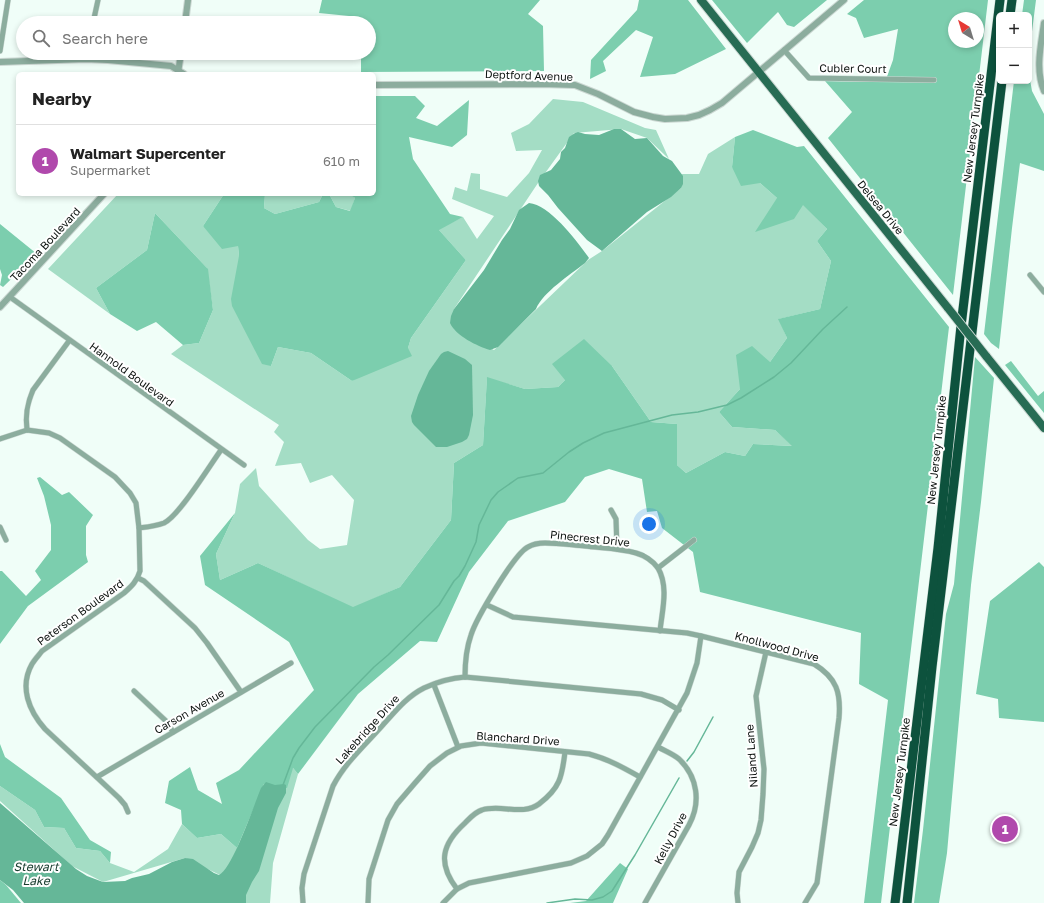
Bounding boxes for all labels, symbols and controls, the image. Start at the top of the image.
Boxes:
north arrow [948,12,984,48]
map controls [996,12,1032,84]
button: + [996,12,1032,48]
search box [16,16,376,60]
icon: search [30,27,52,49]
text: Search here [62,29,148,47]
button: − [996,48,1032,84]
street label: Cubler Court [819,61,887,75]
street label: Deptford Avenue [485,67,573,83]
street label: New Jersey Turnpike [960,73,986,183]
text: Nearby [32,88,92,109]
text: Walmart Supercenter [70,144,226,162]
text: 1 [42,153,48,169]
text: 610 m [323,153,360,169]
text: Supermarket [70,162,151,178]
street label: Delsea Drive [855,177,907,237]
street label: Tacoma Boulevard [7,204,83,284]
street label: Hannold Boulevard [87,339,177,409]
street label: New Jersey Turnpike [924,395,948,505]
your location [639,514,659,534]
street label: Pinecrest Drive [549,527,631,549]
street label: Peterson Boulevard [34,576,126,648]
street label: Knollwood Drive [733,629,821,663]
street label: Carson Avenue [152,686,226,736]
street label: Lakebridge Drive [332,692,402,766]
street label: New Jersey Turnpike [886,717,912,827]
street label: Niland Lane [742,724,760,788]
street label: Blanchard Drive [476,729,560,747]
street label: Kelly Drive [651,810,689,866]
pin: 1 [992,814,1018,844]
water label: Stewart Lake [13,859,60,888]

